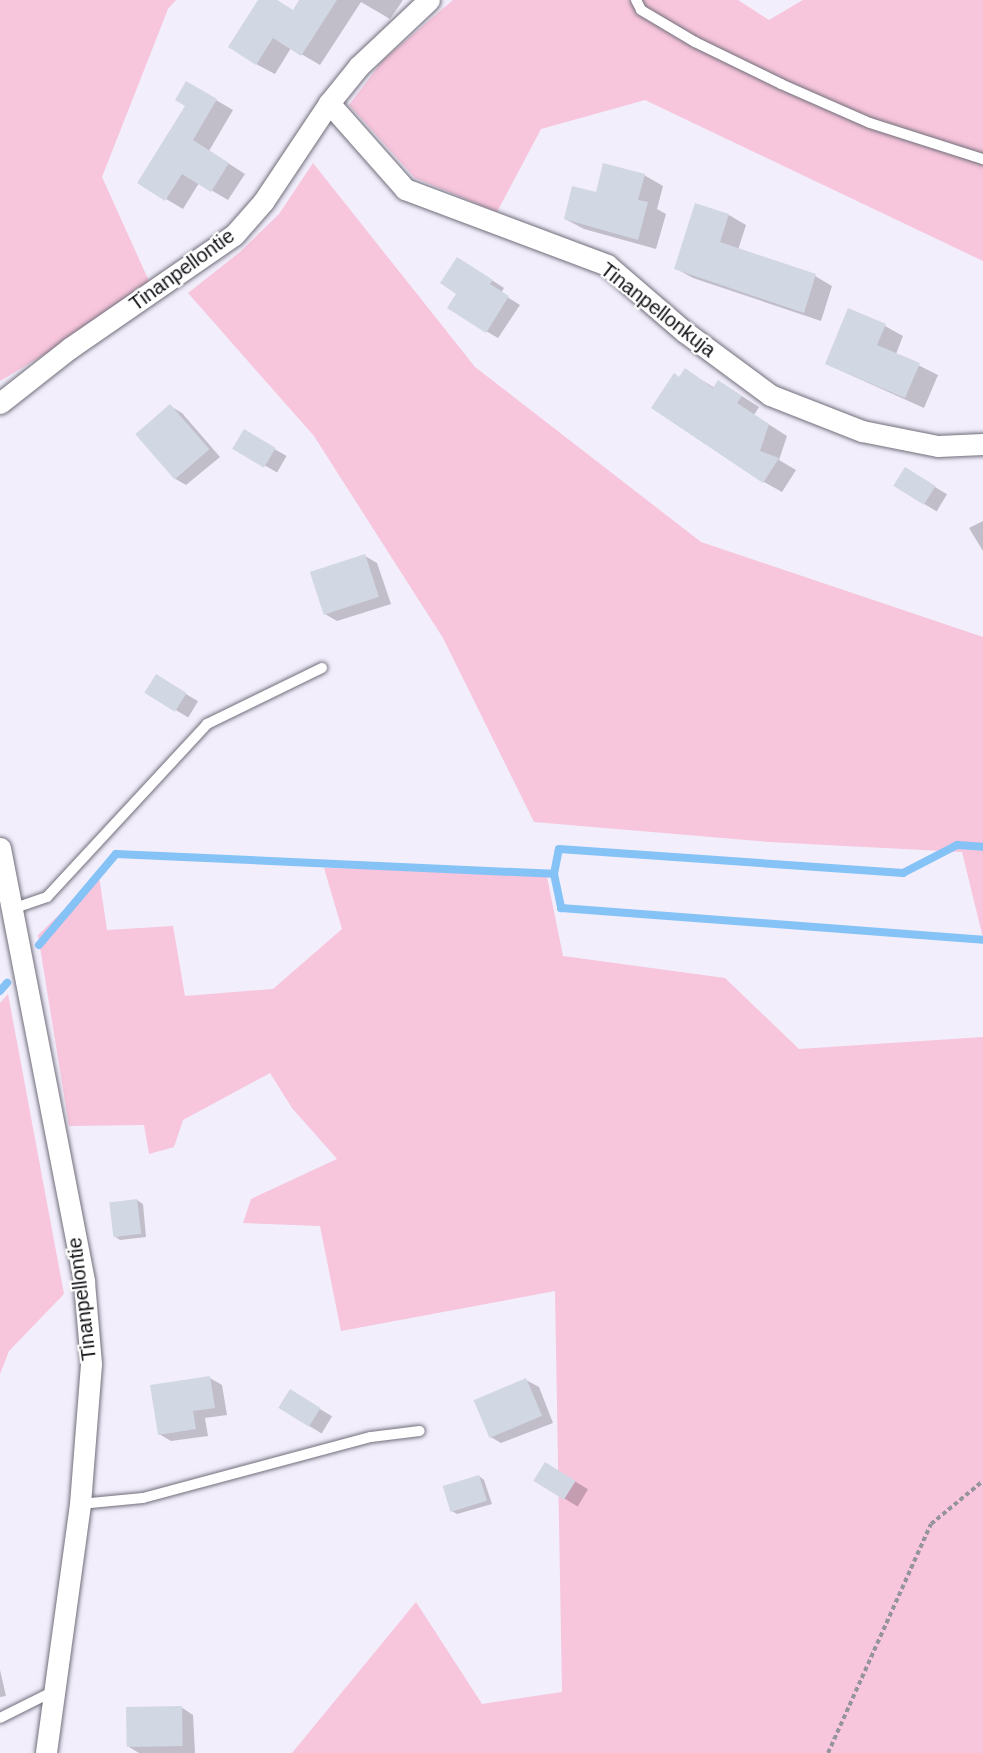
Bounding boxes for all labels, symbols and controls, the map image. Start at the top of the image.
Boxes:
street label: Tinanpellontie [125,224,239,316]
street label: Tinanpellonkuja [596,258,720,362]
street label: Tinanpellontie [63,1236,101,1362]

